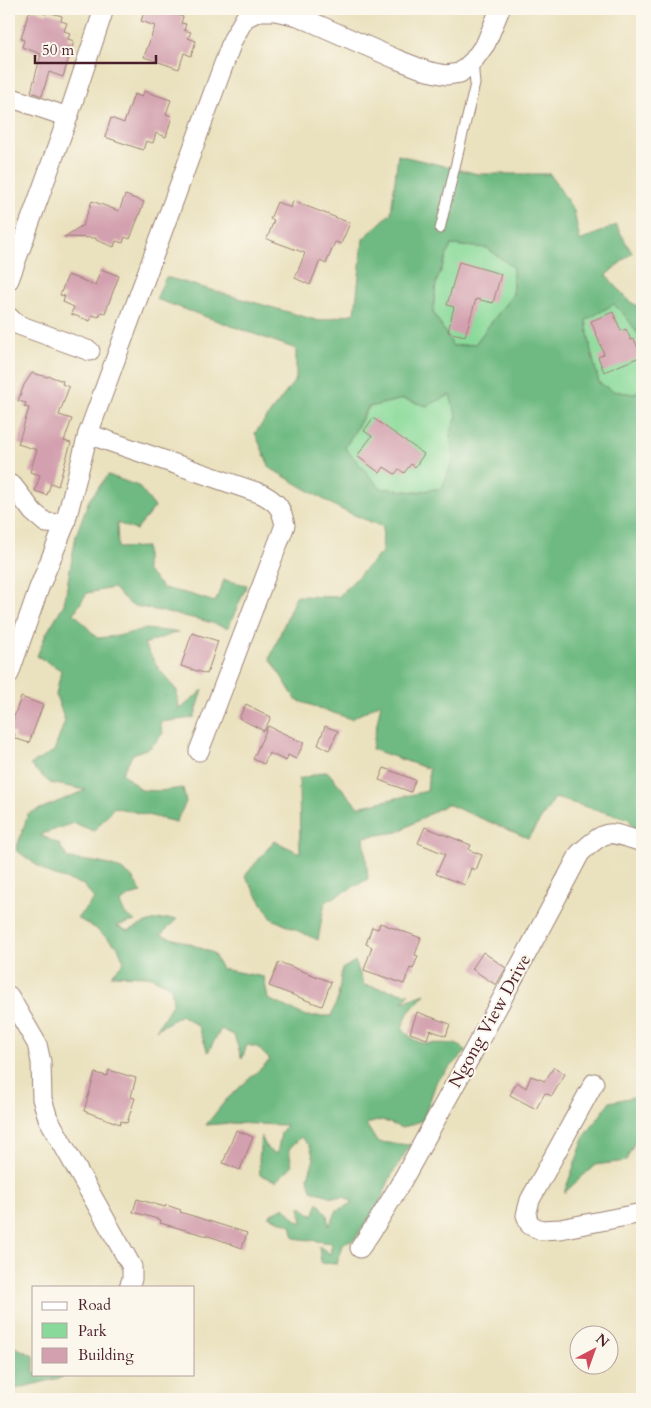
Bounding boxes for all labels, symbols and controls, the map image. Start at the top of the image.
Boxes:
scale bar [35,32,156,64]
text: 50 m [42,40,74,60]
street label: Ngong View Drive [443,950,537,1092]
legend [32,1286,195,1376]
text: Road [78,1295,111,1315]
text: Park [78,1321,107,1341]
north arrow [568,1326,618,1376]
text: N [591,1329,613,1352]
text: Building [78,1345,134,1365]

